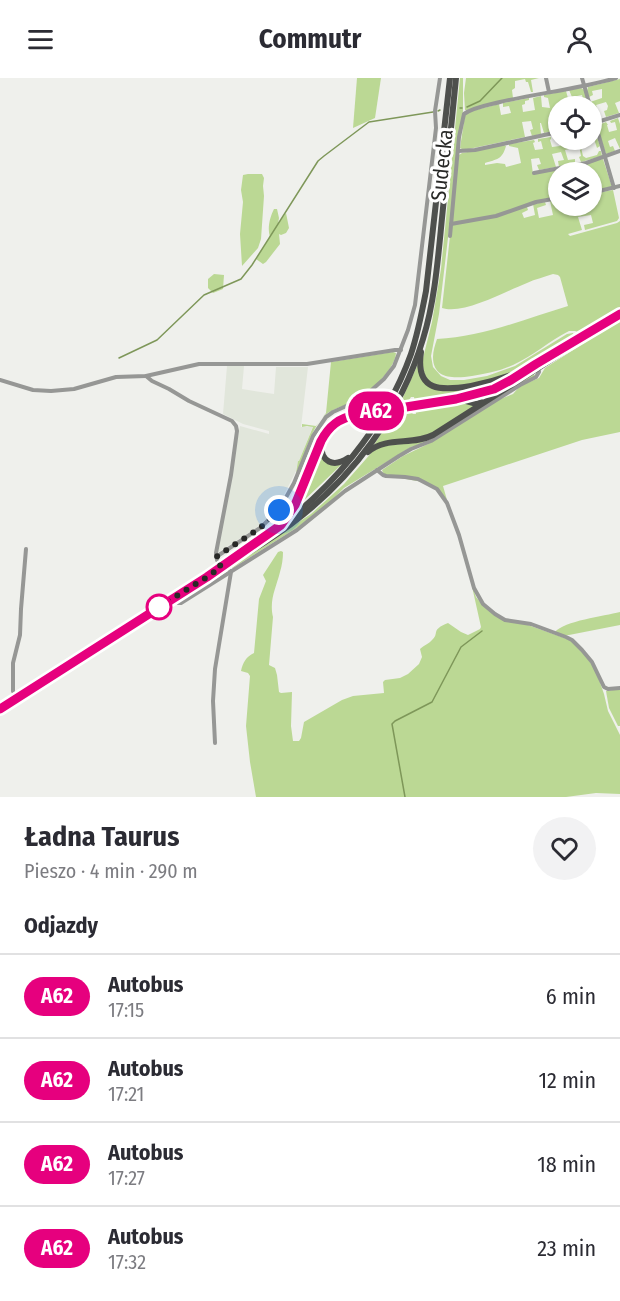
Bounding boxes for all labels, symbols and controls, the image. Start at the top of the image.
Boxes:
icon: menu [24,23,57,56]
text: Commutr [259,23,361,55]
icon: person [563,23,596,56]
map controls [548,96,602,216]
button: locate [548,96,602,150]
street label: Sudecka [425,128,459,202]
button: layers [548,162,602,216]
line badge: A62 [342,392,410,430]
text: A62 [360,398,392,424]
your location [264,495,294,525]
unlabelled marker [146,594,172,620]
button: heart [533,817,596,880]
text: Ładna Taurus [24,820,179,853]
text: Pieszo · 4 min · 290 m [24,859,198,883]
text: Odjazdy [24,912,98,939]
text: Autobus [108,971,183,998]
text: A62 [41,983,73,1009]
text: 6 min [546,983,596,1010]
text: 17:15 [108,998,144,1022]
text: Autobus [108,1055,183,1082]
text: A62 [41,1067,73,1093]
text: 12 min [538,1067,596,1094]
text: 17:21 [108,1082,144,1106]
text: Autobus [108,1139,183,1166]
text: A62 [41,1151,73,1177]
text: 18 min [537,1151,596,1178]
text: 17:27 [108,1166,145,1190]
text: Autobus [108,1223,183,1250]
text: A62 [41,1235,73,1261]
text: 23 min [537,1235,596,1262]
text: 17:32 [108,1250,146,1274]

